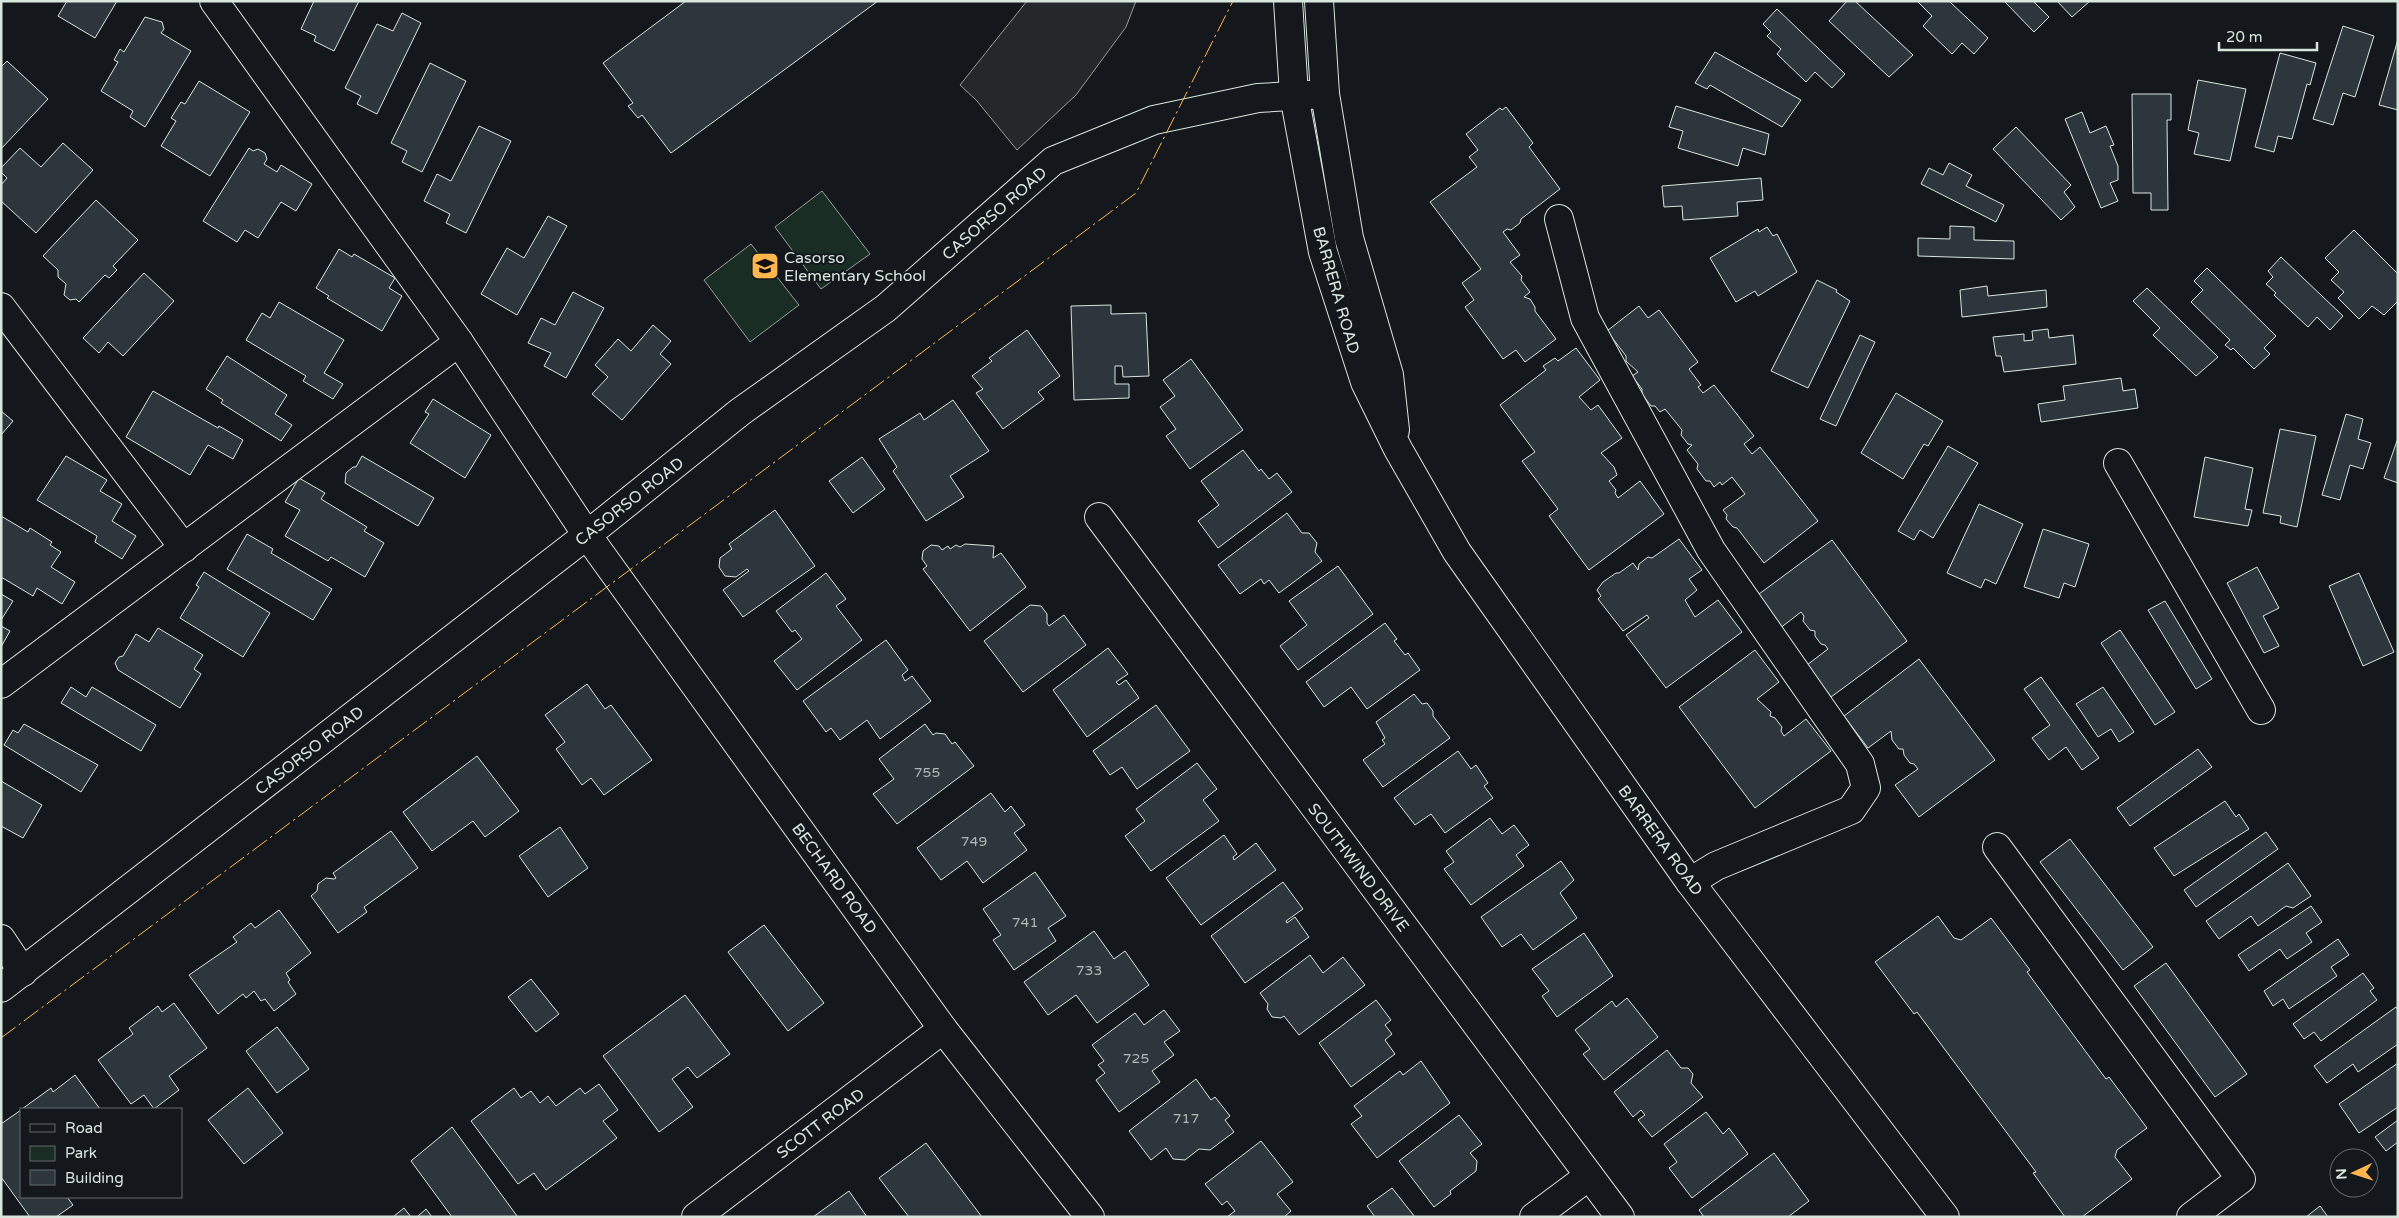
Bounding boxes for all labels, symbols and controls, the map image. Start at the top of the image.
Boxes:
scale bar [2219,20,2316,52]
text: 20 m [2226,28,2263,46]
street label: CASORSO ROAD [938,163,1051,265]
street label: BARRERA ROAD [1308,224,1364,356]
place label: Casorso Elementary School [784,248,926,286]
school or university icon: Casorso Elementary School [750,251,780,281]
street label: CASORSO ROAD [571,453,688,550]
street label: CASORSO ROAD [251,702,368,799]
house number: 755 [914,764,940,781]
street label: BARRERA ROAD [1613,781,1707,900]
street label: SOUTHWIND DRIVE [1303,799,1413,936]
street label: BECHARD ROAD [787,819,881,938]
house number: 749 [961,833,987,850]
house number: 741 [1012,914,1038,931]
house number: 733 [1076,962,1102,979]
house number: 725 [1123,1050,1149,1067]
street label: SCOTT ROAD [773,1084,869,1163]
legend [20,1108,182,1198]
house number: 717 [1173,1110,1199,1127]
text: Road [65,1119,103,1137]
text: Park [65,1144,97,1162]
north arrow [2329,1148,2379,1198]
text: N [2333,1168,2350,1180]
text: Building [65,1169,124,1187]

